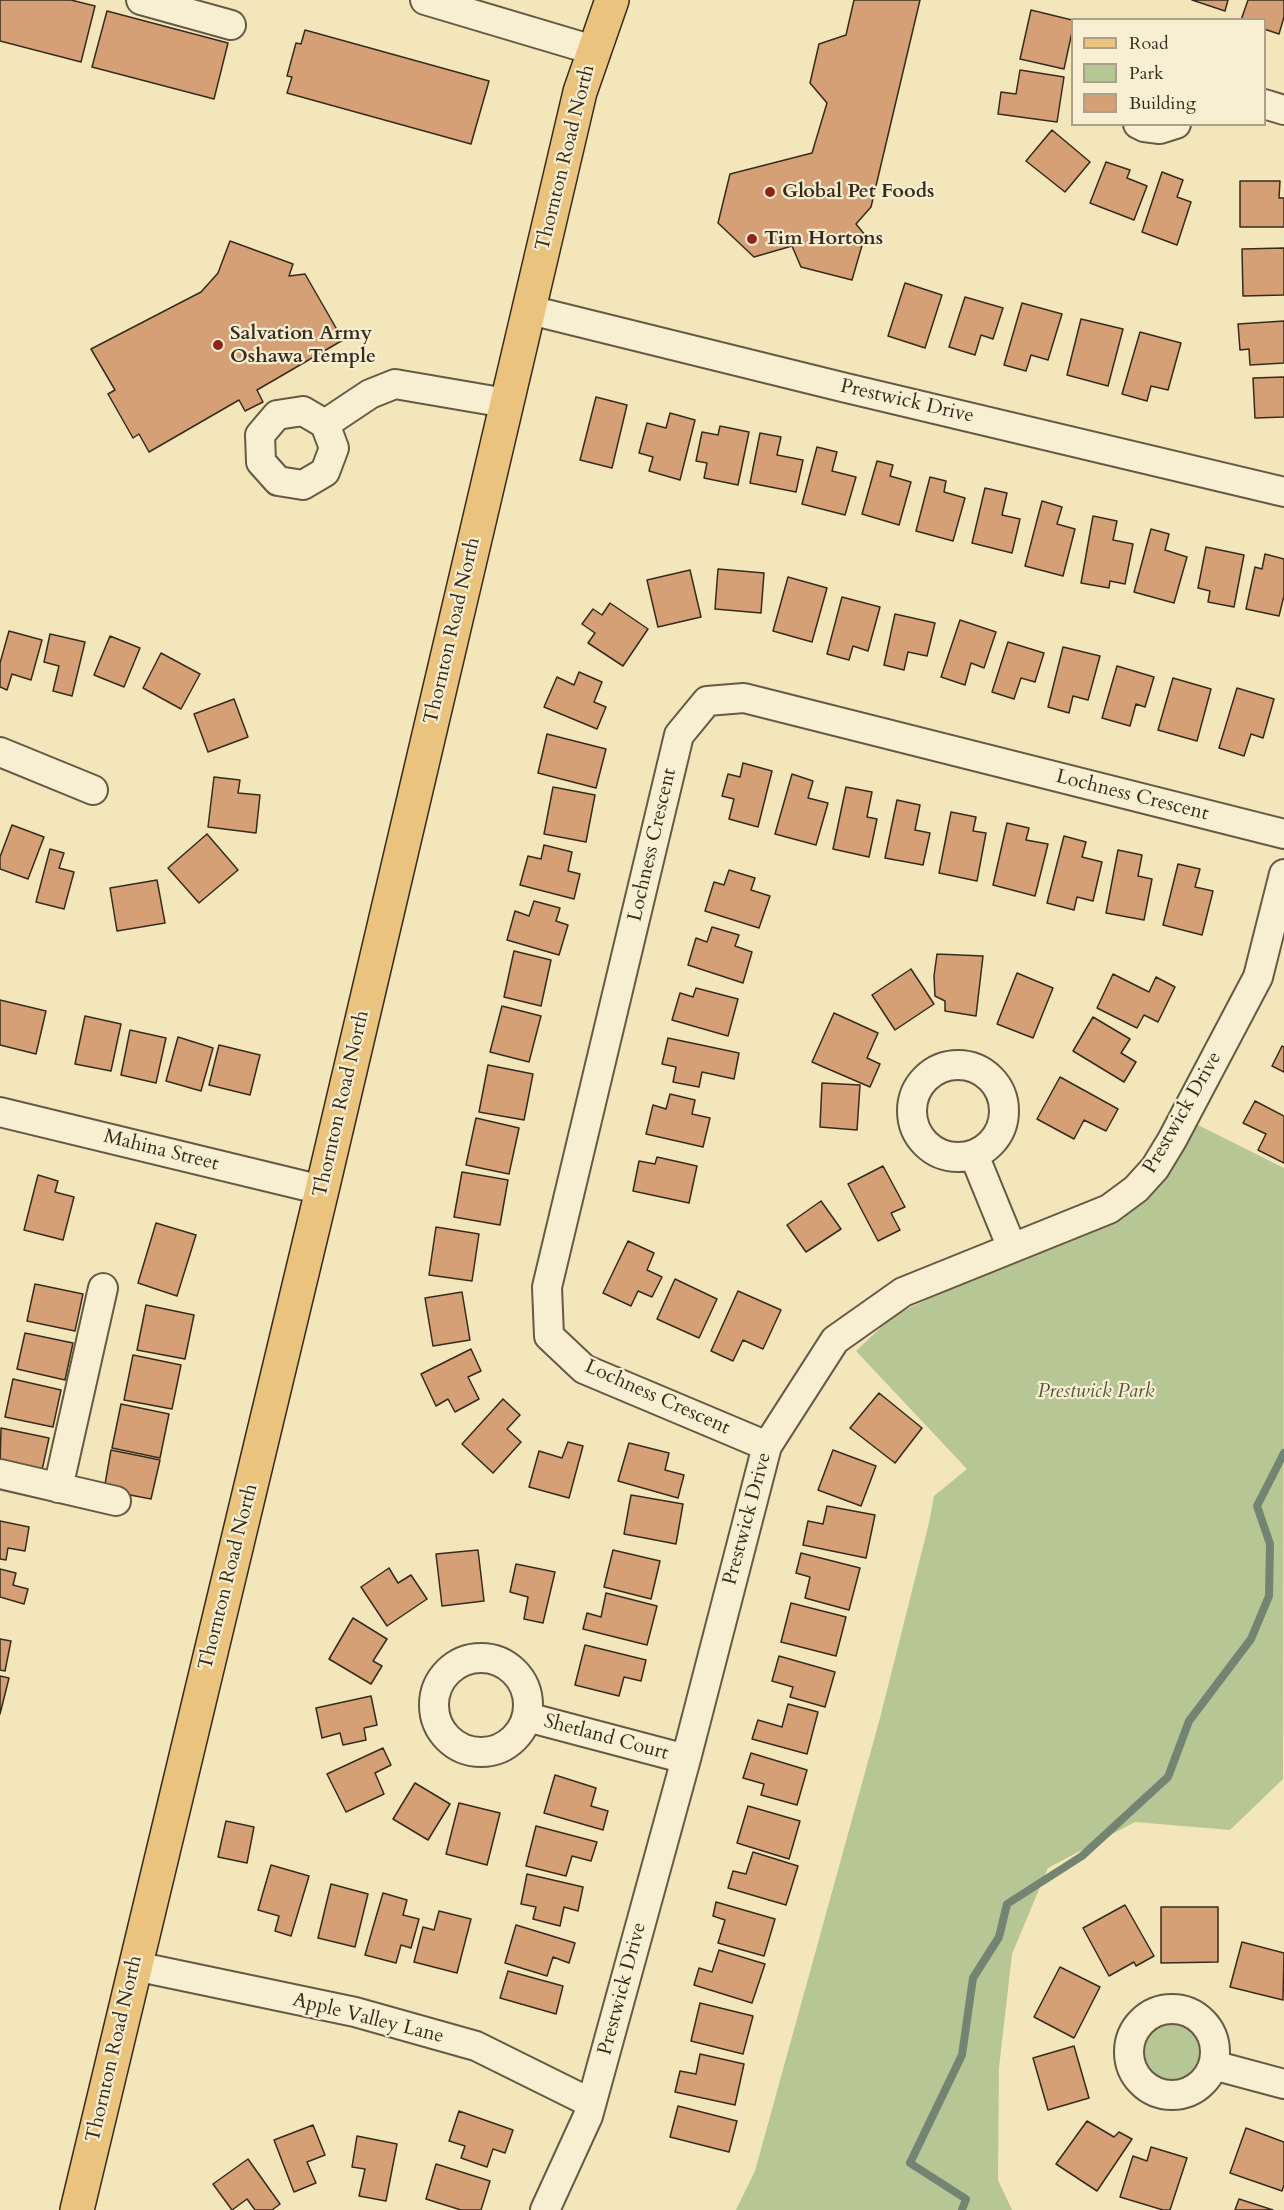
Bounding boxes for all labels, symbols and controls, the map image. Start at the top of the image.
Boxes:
legend [1071,18,1266,126]
text: Road [1129,31,1169,56]
text: Park [1129,61,1164,86]
street label: Thornton Road North [531,63,601,253]
text: Building [1129,91,1196,116]
place label: Global Pet Foods [782,180,934,204]
marker: Global Pet Foods [763,185,777,199]
place label: Tim Hortons [764,227,883,251]
marker: Tim Hortons [745,232,759,246]
place label: Salvation Army Oshawa Temple [230,322,376,369]
marker: Salvation Army Oshawa Temple [211,338,225,352]
street label: Prestwick Drive [838,375,976,429]
street label: Thornton Road North [420,535,486,727]
street label: Lochness Crescent [1053,765,1211,827]
street label: Lochness Crescent [624,766,682,924]
street label: Thornton Road North [309,1008,375,1200]
street label: Prestwick Drive [1138,1048,1228,1178]
street label: Mahina Street [101,1125,221,1177]
street label: Lochness Crescent [581,1355,733,1441]
park label: Prestwick Park [1038,1380,1154,1404]
street label: Prestwick Drive [719,1450,777,1588]
street label: Thornton Road North [194,1482,264,1672]
street label: Shetland Court [541,1710,671,1766]
street label: Prestwick Drive [594,1920,652,2058]
street label: Thornton Road North [82,1953,148,2145]
street label: Apple Valley Lane [290,1989,446,2049]

